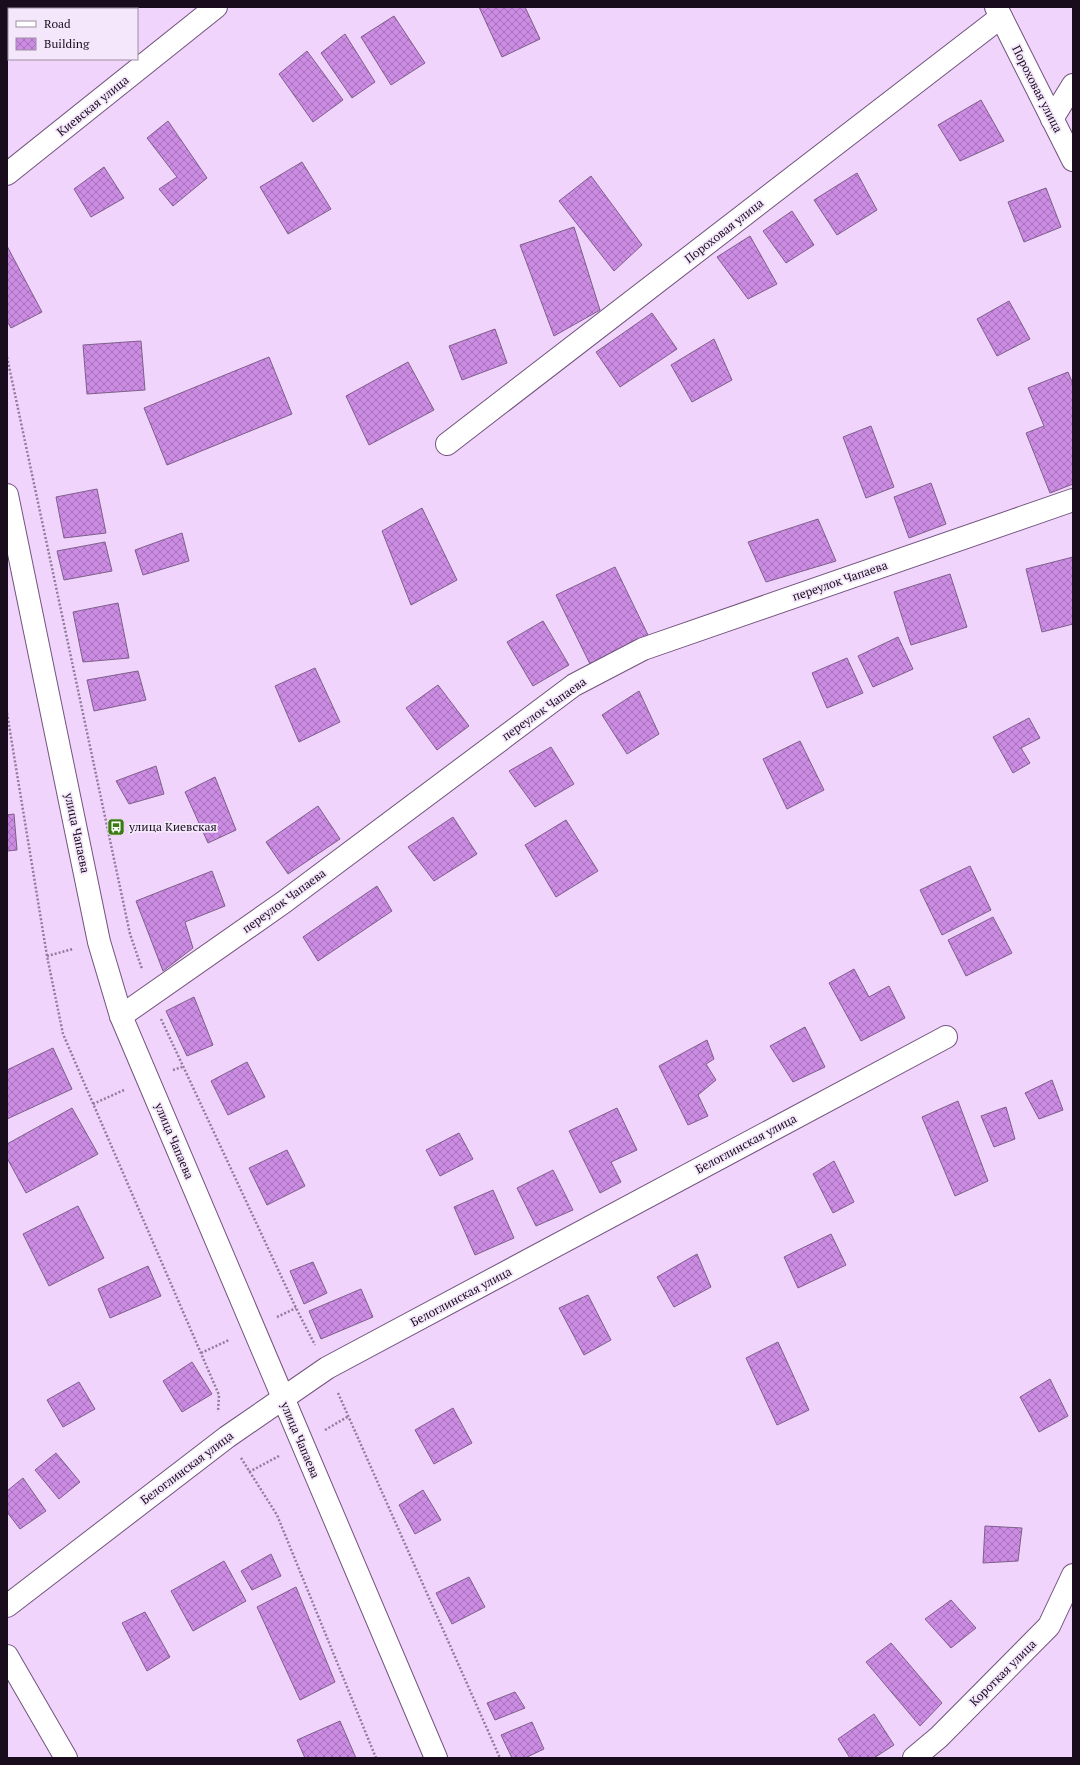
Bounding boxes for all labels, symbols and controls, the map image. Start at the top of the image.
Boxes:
legend [8,8,138,60]
text: Road [44,16,71,31]
text: Building [44,36,90,51]
street label: Пороховая улица [1009,43,1066,135]
street label: Киевская улица [54,72,132,139]
street label: Пороховая улица [681,195,766,266]
street label: переулок Чапаева [790,557,889,604]
street label: переулок Чапаева [499,674,589,743]
street label: улица Чапаева [61,790,93,874]
bus stop icon: улица Киевская [106,817,126,837]
place label: улица Киевская [128,819,217,834]
street label: переулок Чапаева [239,865,329,936]
street label: улица Чапаева [151,1099,197,1181]
street label: Белоглинская улица [693,1111,799,1177]
street label: Белоглинская улица [408,1264,514,1330]
street label: улица Чапаева [277,1398,323,1480]
street label: Белоглинская улица [137,1428,236,1507]
street label: Короткая улица [966,1636,1039,1709]

